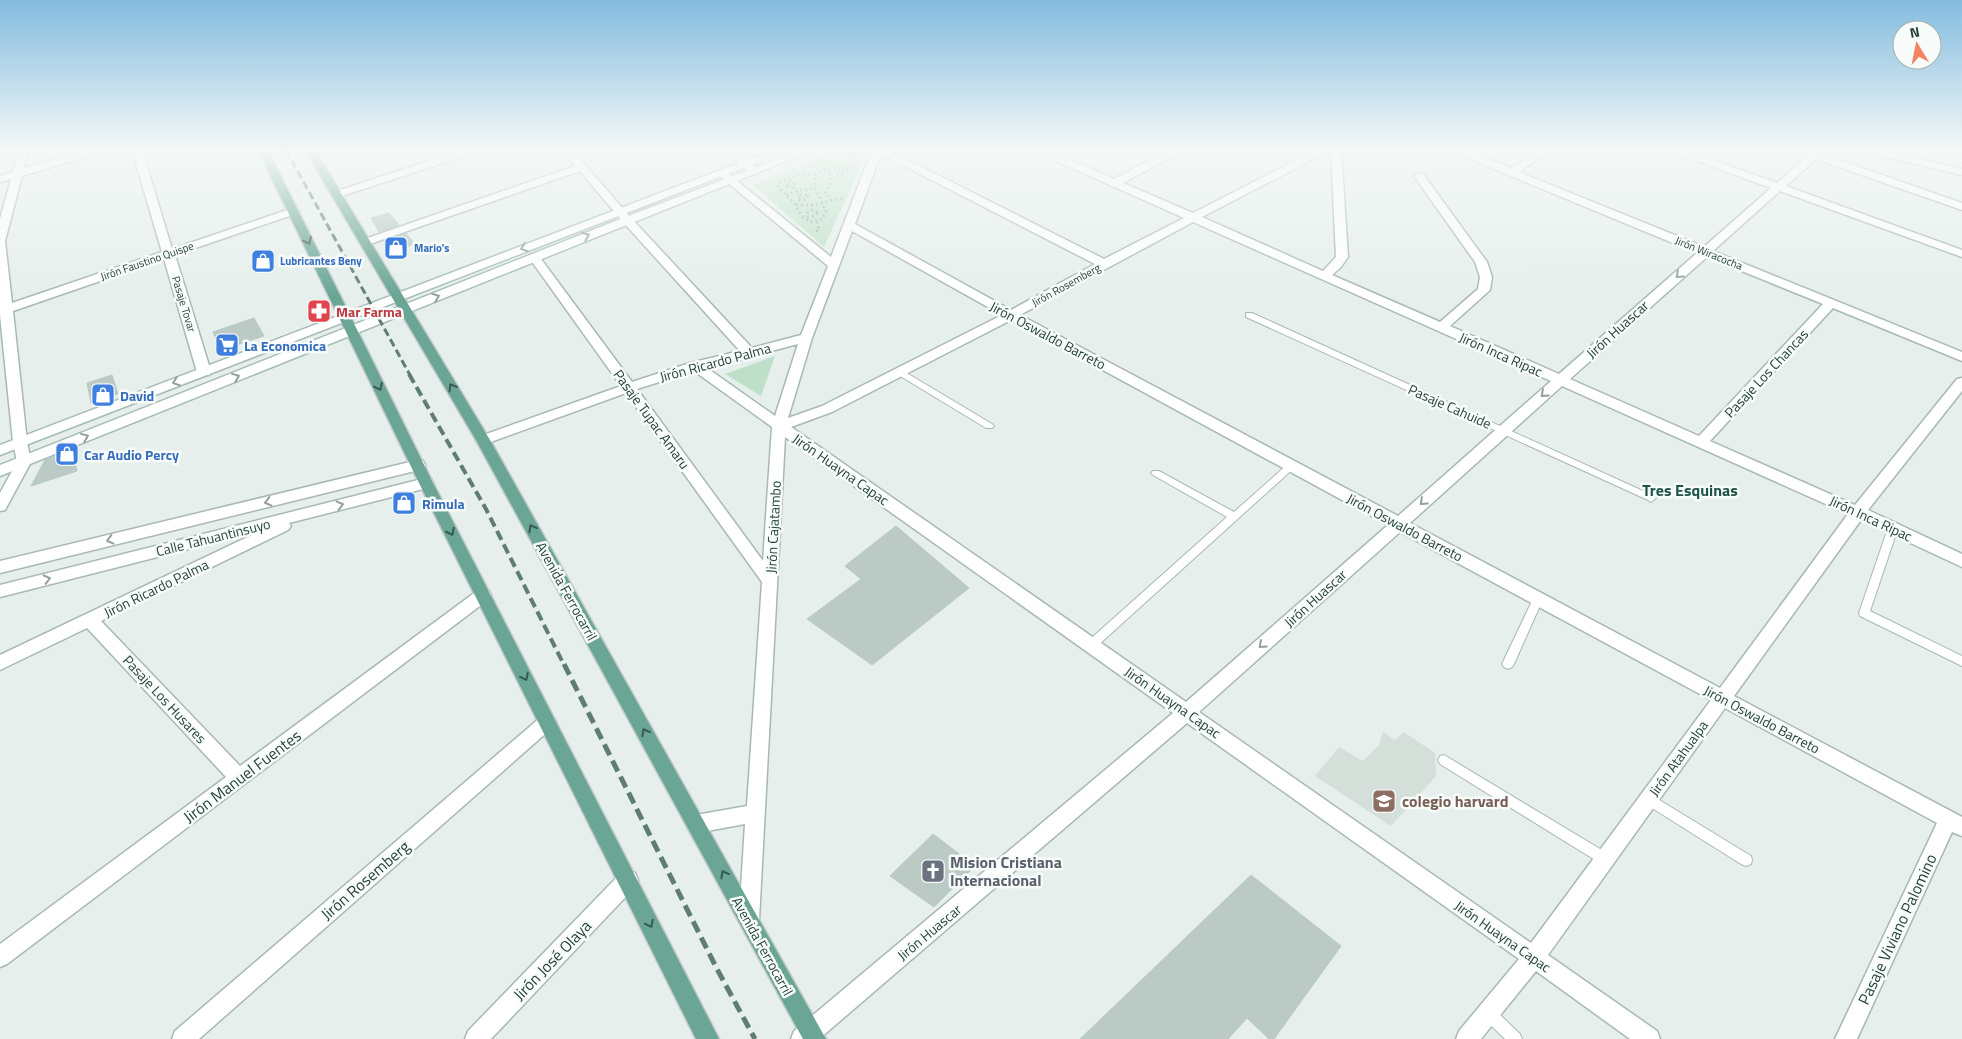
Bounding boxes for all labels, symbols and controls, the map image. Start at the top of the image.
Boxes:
north arrow [1892,20,1942,70]
text: N [1908,21,1921,43]
one-way arrow [581,232,590,243]
street label: Jirón Wiracocha [1673,232,1746,274]
one-way arrow [302,235,312,244]
shop icon: Mario's [383,235,409,261]
street label: Jirón Faustino Quispe [98,237,196,284]
place label: Mario's [414,240,450,256]
one-way arrow [520,242,529,252]
shop icon: Lubricantes Beny [250,248,276,274]
place label: Lubricantes Beny [280,253,362,269]
street label: Jirón Rosemberg [1029,259,1104,311]
one-way arrow [1675,269,1684,278]
street label: Pasaje Tovar [168,274,200,334]
one-way arrow [431,293,439,303]
street label: Jirón Huascar [1581,295,1653,363]
street label: Jirón Oswaldo Barreto [986,296,1110,374]
pharmacy icon: Mar Farma [306,298,332,324]
place label: Mar Farma [336,301,402,322]
street label: Pasaje Los Chancas [1719,324,1813,422]
street label: Jirón Inca Ripac [1456,326,1546,382]
supermarket icon: La Economica [214,332,240,358]
place label: La Economica [244,335,326,356]
street label: Jirón Ricardo Palma [657,337,773,387]
street label: Pasaje Tupac Amaru [609,365,695,473]
one-way arrow [231,372,240,383]
one-way arrow [173,377,181,387]
street label: Pasaje Cahuide [1405,378,1495,434]
one-way arrow [373,381,383,390]
shop icon: David [90,382,116,408]
one-way arrow [448,384,458,393]
place label: David [120,385,154,406]
one-way arrow [1541,388,1550,397]
street label: Jirón Huayna Capac [789,428,893,510]
one-way arrow [80,433,89,444]
shop icon: Car Audio Percy [54,441,80,467]
place label: Car Audio Percy [84,444,179,465]
district label: Tres Esquinas [1642,478,1738,502]
street label: Jirón Cajatambo [760,480,786,574]
street label: Jirón Oswaldo Barreto [1343,488,1467,566]
shop icon: Rimula [391,490,417,516]
street label: Jirón Inca Ripac [1826,490,1916,546]
place label: Rimula [422,493,465,514]
one-way arrow [265,496,273,506]
one-way arrow [1420,496,1429,505]
one-way arrow [336,500,345,511]
street label: Calle Tahuantinsuyo [154,513,272,561]
one-way arrow [529,525,539,534]
one-way arrow [445,527,455,536]
one-way arrow [106,534,115,545]
street label: Avenida Ferrocarril [531,538,603,644]
street label: Jirón Ricardo Palma [100,553,212,623]
street label: Jirón Huascar [1279,564,1351,632]
one-way arrow [43,574,52,585]
one-way arrow [1259,639,1268,648]
street label: Pasaje Los Husares [118,650,212,748]
street label: Jirón Huayna Capac [1121,661,1225,743]
one-way arrow [519,672,529,681]
street label: Jirón Oswaldo Barreto [1700,680,1824,758]
street label: Jirón Atahualpa [1643,716,1713,800]
street label: Jirón Manuel Fuentes [178,724,306,828]
one-way arrow [641,728,651,737]
school or university icon: colegio harvard [1371,788,1397,814]
place label: colegio harvard [1402,789,1509,813]
street label: Jirón Rosemberg [315,834,415,926]
place label: Mision Cristiana Internacional [950,850,1062,892]
street label: Pasaje Viviano Palomino [1851,850,1943,1008]
church icon: Mision Cristiana Internacional [920,858,946,884]
one-way arrow [720,870,730,879]
street label: Avenida Ferrocarril [727,893,799,999]
street label: Jirón Huayna Capac [1451,895,1555,977]
street label: Jirón Huascar [892,899,966,965]
street label: Jirón José Olaya [507,914,597,1006]
one-way arrow [644,918,654,927]

